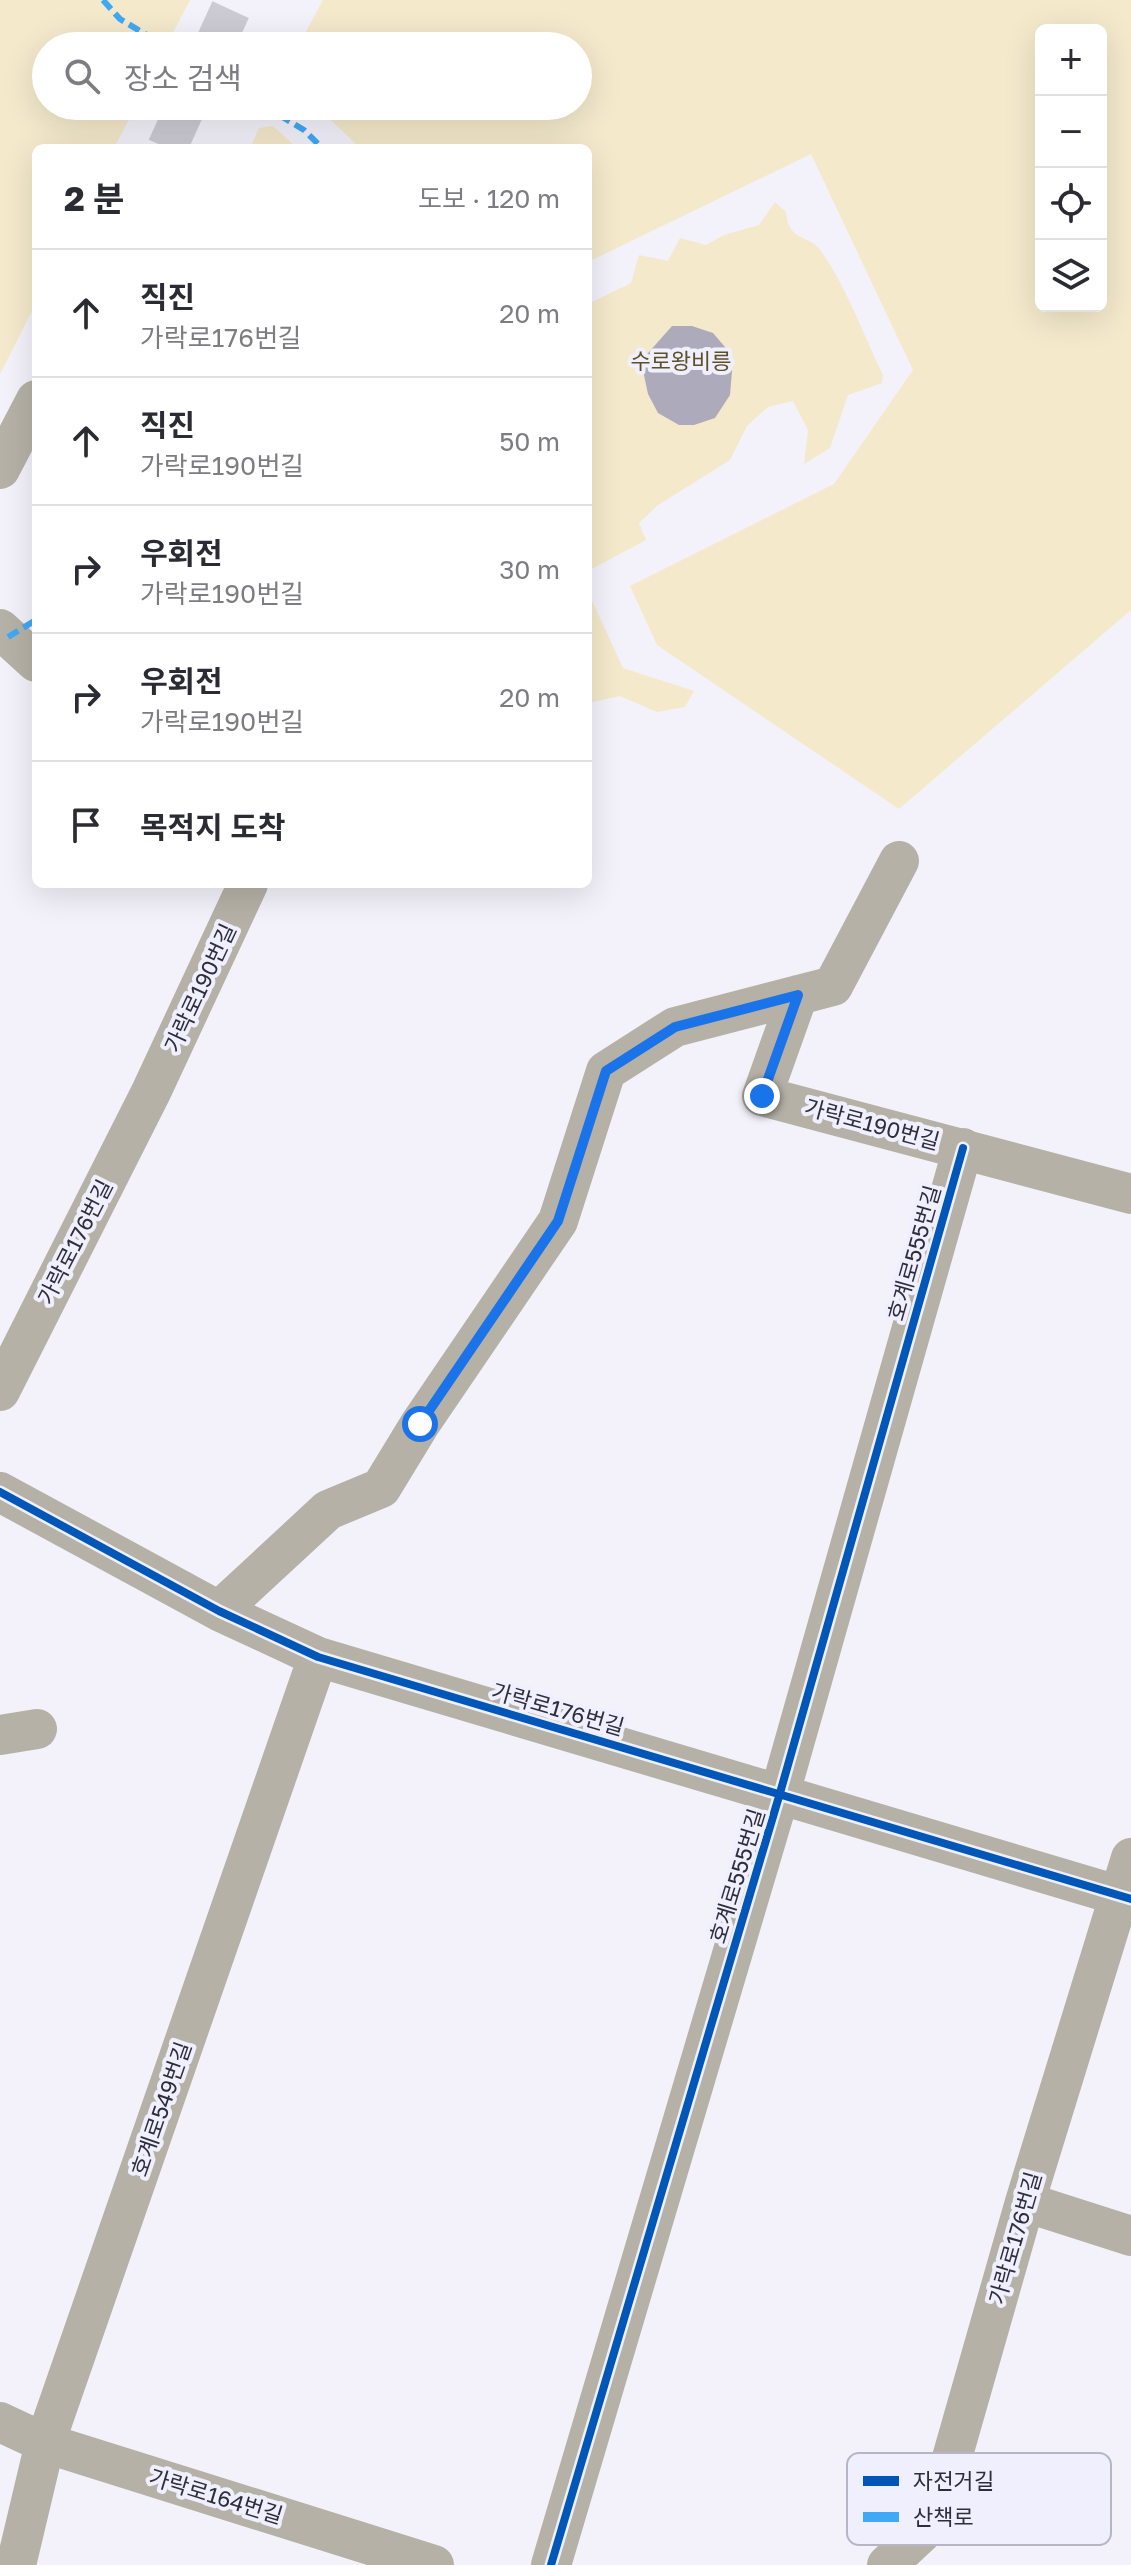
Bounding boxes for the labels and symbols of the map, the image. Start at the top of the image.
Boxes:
park label: 수로왕비릉 [630,347,732,374]
street label: 가락로190번길 [158,919,241,1056]
route end [744,1078,780,1114]
street label: 가락로190번길 [802,1093,943,1155]
street label: 가락로176번길 [31,1175,118,1309]
street label: 호계로555번길 [881,1182,946,1324]
route start [402,1406,438,1442]
street label: 가락로176번길 [489,1677,628,1740]
street label: 호계로555번길 [703,1805,770,1946]
street label: 호계로549번길 [125,2038,196,2180]
street label: 가락로176번길 [983,2168,1046,2307]
legend [847,2453,1111,2545]
street label: 가락로164번길 [146,2462,286,2529]
text: 자전거길 [913,2467,994,2494]
text: 산책로 [913,2503,974,2530]

